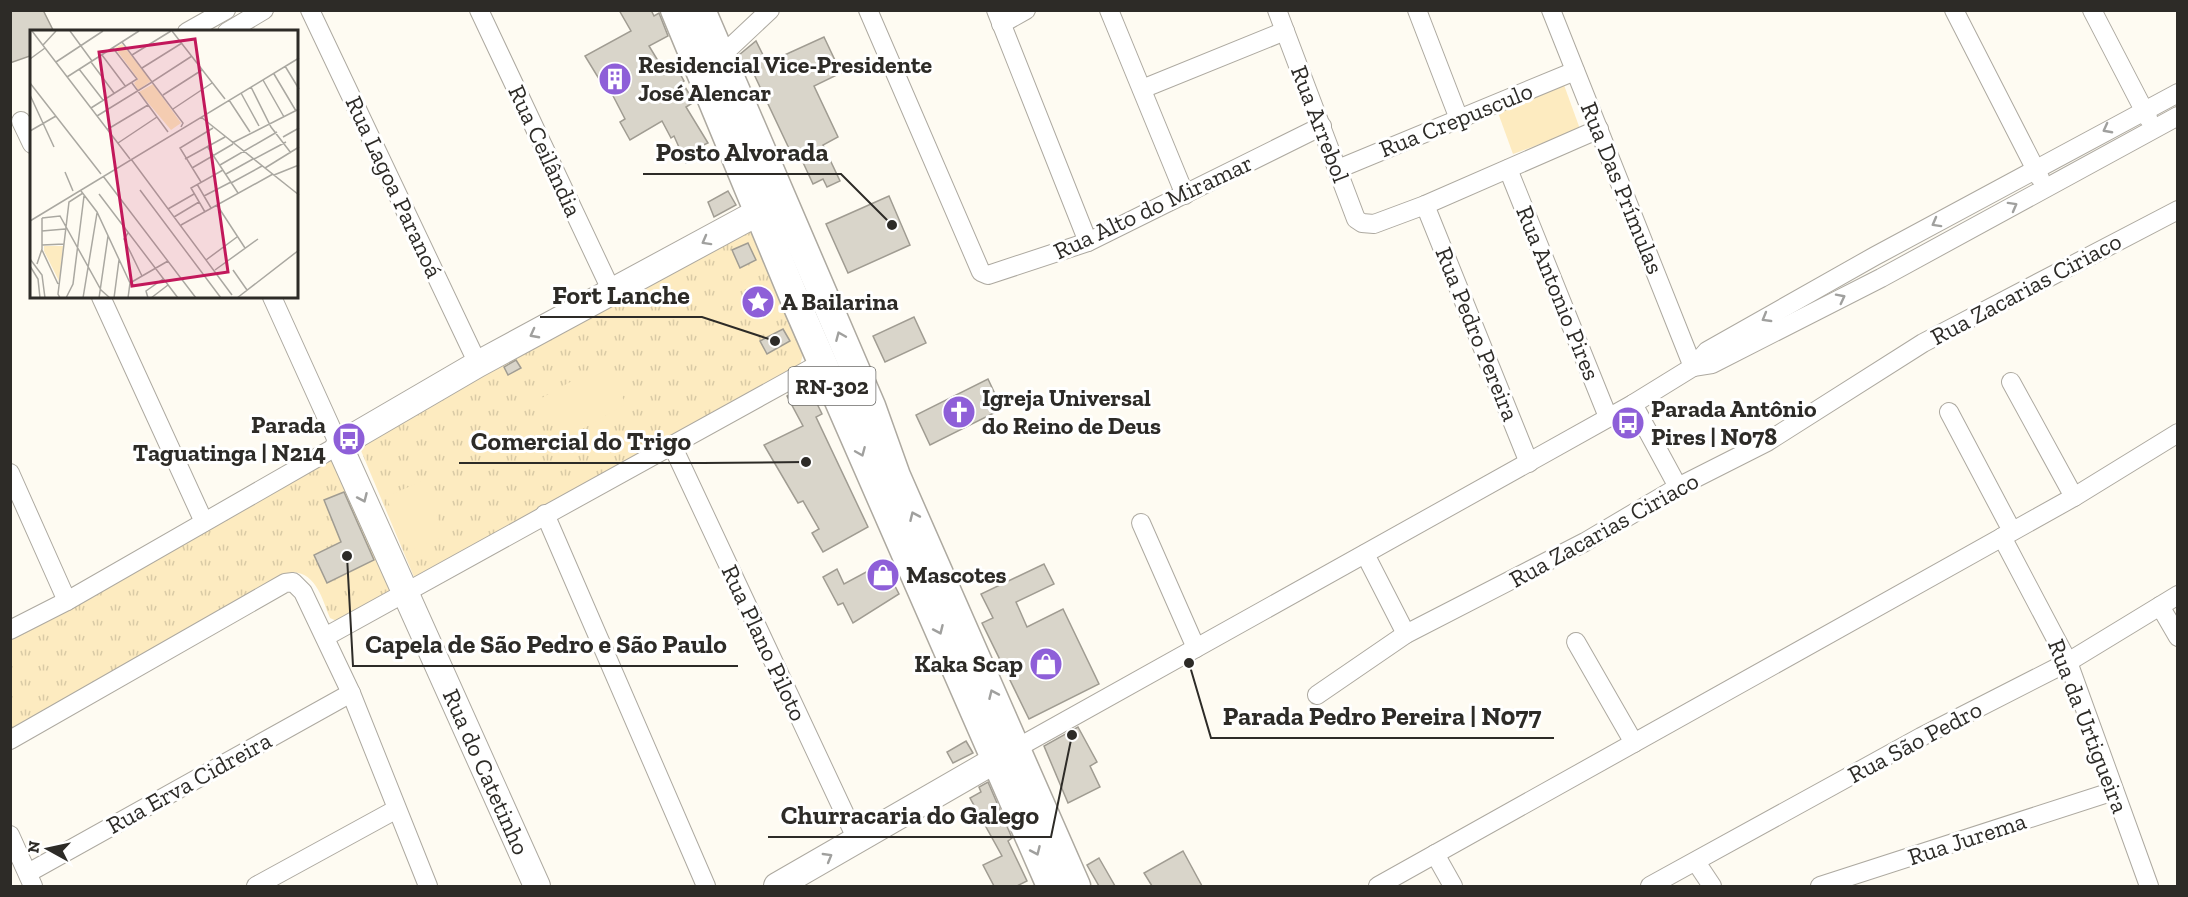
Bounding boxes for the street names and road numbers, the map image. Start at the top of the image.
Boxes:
street label: Rua Arrebol [1285,61,1356,186]
street label: Rua Crepusculo [1375,76,1537,163]
street label: Rua Ceilândia [502,80,589,222]
street label: Rua Lagoa Paranoá [340,91,449,283]
street label: Rua Das Prímulas [1575,98,1670,278]
street label: Rua Alto do Miramar [1049,148,1257,265]
street label: Rua Antonio Pires [1510,201,1607,384]
street label: Rua Zacarias Ciriaco [1925,226,2126,351]
street label: Rua Pedro Pereira [1429,243,1526,425]
road number: RN-302 [788,367,876,405]
street label: Rua Zacarias Ciriaco [1504,466,1703,594]
street label: Rua Plano Piloto [716,560,813,725]
street label: Rua da Urtigueira [2042,635,2135,817]
street label: Rua do Catetinho [437,684,536,859]
street label: Rua São Pedro [1843,694,1987,789]
street label: Rua Erva Cidreira [101,725,277,840]
street label: Rua Jurema [1904,806,2030,871]

